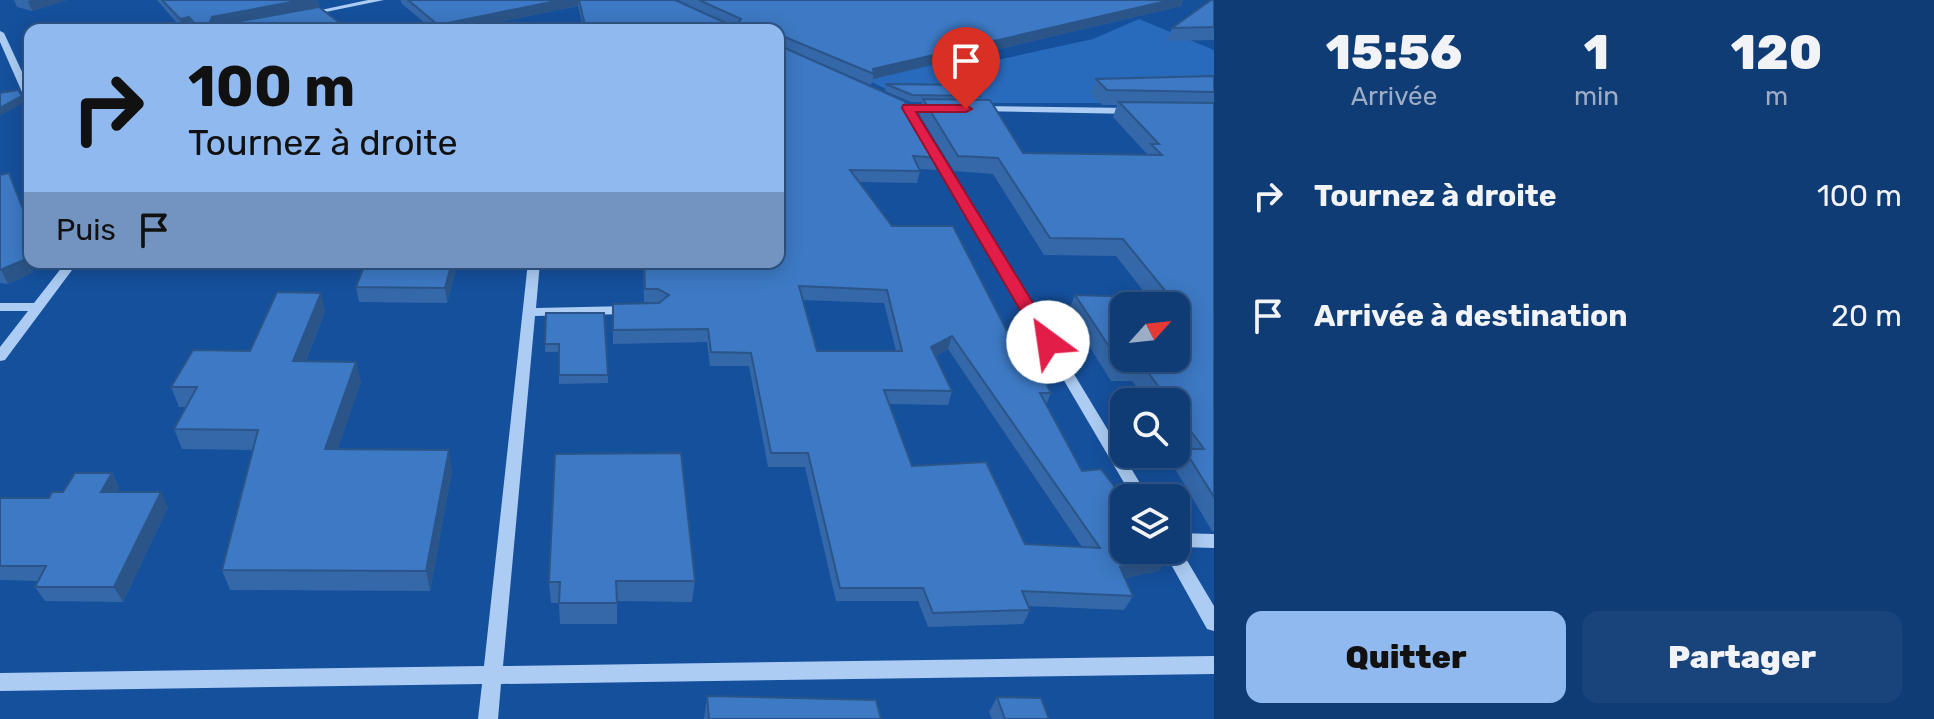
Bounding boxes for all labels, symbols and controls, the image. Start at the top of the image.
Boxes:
text: 15:56 [1326,24,1462,81]
text: 1 [1584,24,1609,81]
text: 120 [1731,24,1822,81]
pin [932,27,1000,109]
icon: arrive [944,39,988,83]
text: 100 m [188,54,355,120]
icon: right [56,56,160,160]
text: Arrivée [1351,81,1437,112]
text: min [1574,81,1619,112]
text: m [1765,81,1788,112]
text: Tournez à droite [188,121,458,164]
icon: right [1246,174,1290,218]
text: Tournez à droite [1314,178,1557,214]
text: 100 m [1817,178,1902,214]
icon: arrive [132,208,176,252]
text: Puis [56,212,116,248]
north arrow [1110,292,1190,372]
map controls [1110,292,1190,564]
icon: arrive [1246,294,1290,338]
text: Arrivée à destination [1314,298,1628,334]
text: 20 m [1831,298,1902,334]
position arrow [1006,300,1090,384]
button: search [1110,388,1190,468]
button: layers [1110,484,1190,564]
button: Quitter [1246,611,1566,703]
button: Partager [1582,611,1902,703]

